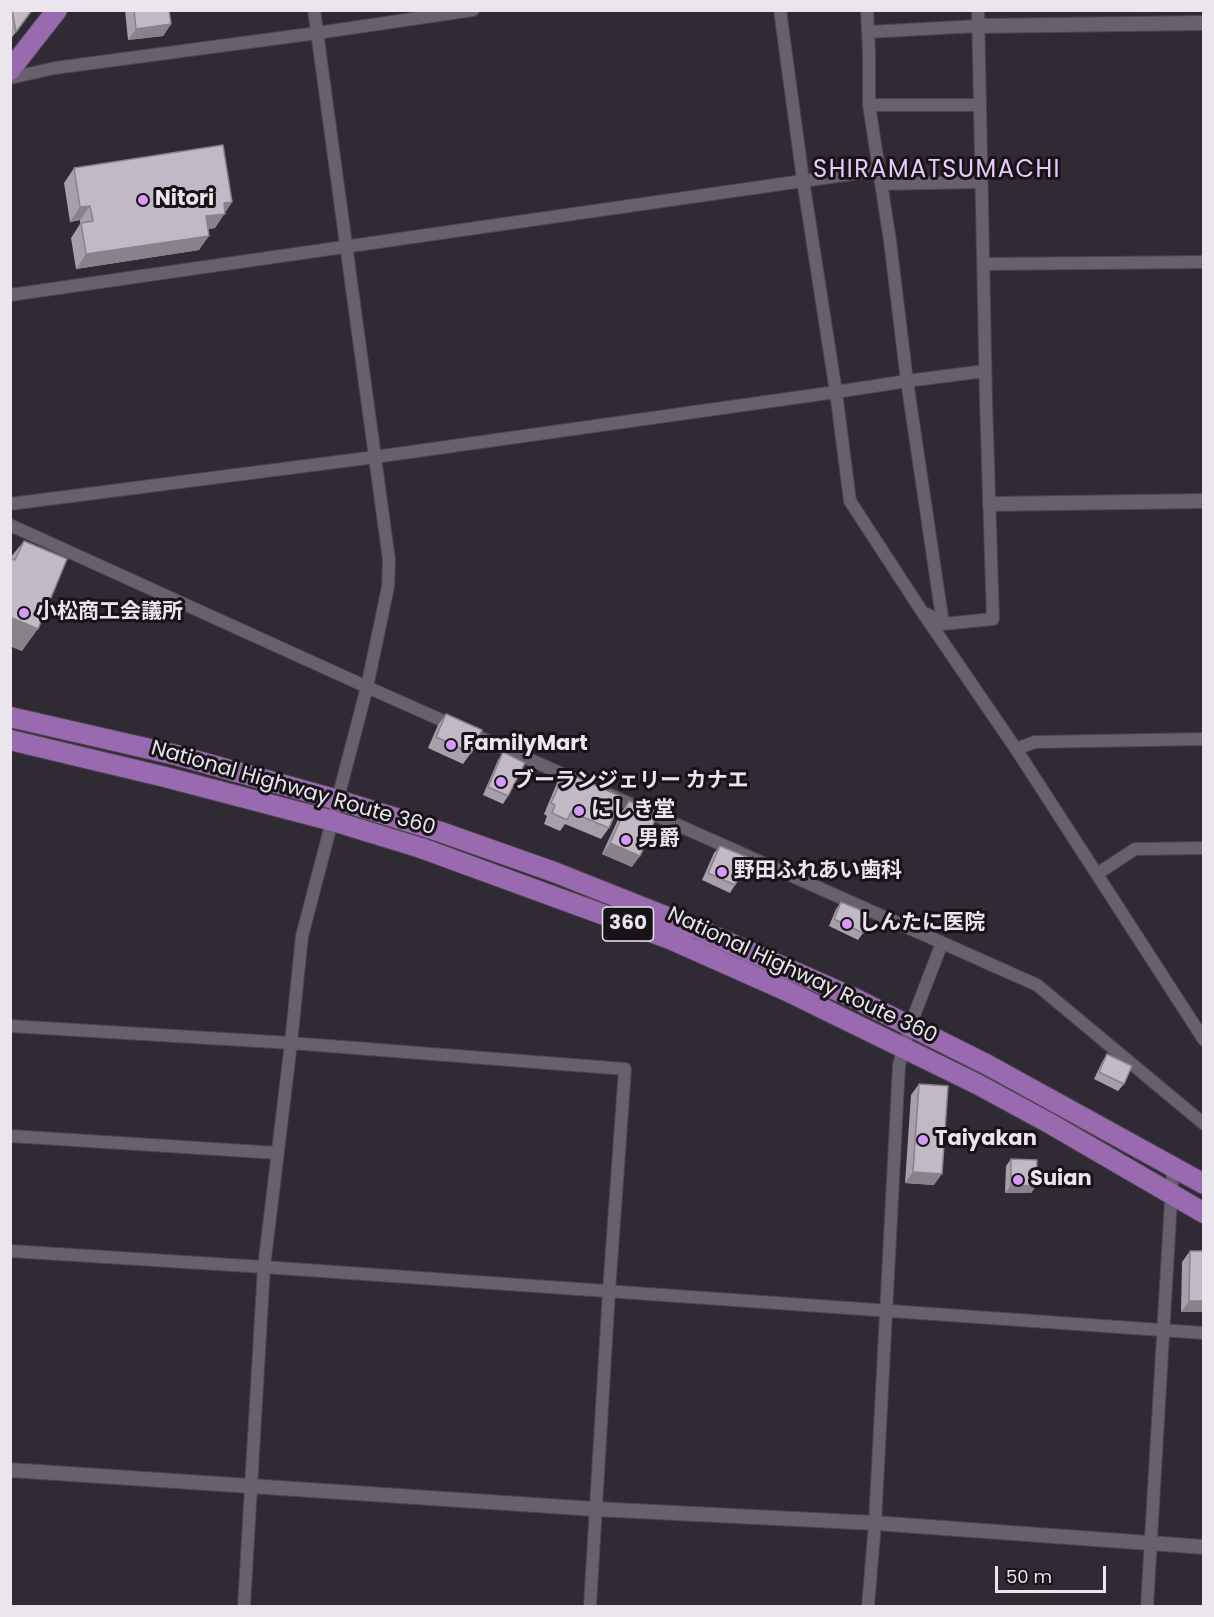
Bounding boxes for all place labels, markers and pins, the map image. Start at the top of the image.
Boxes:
place label: Nitori [155,187,214,213]
marker: Nitori [136,193,150,207]
place label: 小松商工会議所 [36,600,183,626]
marker: 小松商工会議所 [17,606,31,620]
place label: FamilyMart [463,732,588,758]
marker: FamilyMart [444,738,458,752]
place label: ブーランジェリー カナエ [513,769,748,795]
marker: ブーランジェリー カナエ [494,775,508,789]
place label: にしき堂 [591,798,675,824]
marker: にしき堂 [572,804,586,818]
place label: 男爵 [638,827,680,853]
marker: 男爵 [619,833,633,847]
place label: 野田ふれあい歯科 [734,859,902,885]
marker: 野田ふれあい歯科 [715,865,729,879]
place label: しんたに医院 [859,911,985,937]
marker: しんたに医院 [840,917,854,931]
place label: Taiyakan [935,1127,1037,1153]
marker: Taiyakan [916,1133,930,1147]
place label: Suian [1030,1167,1092,1193]
marker: Suian [1011,1173,1025,1187]

